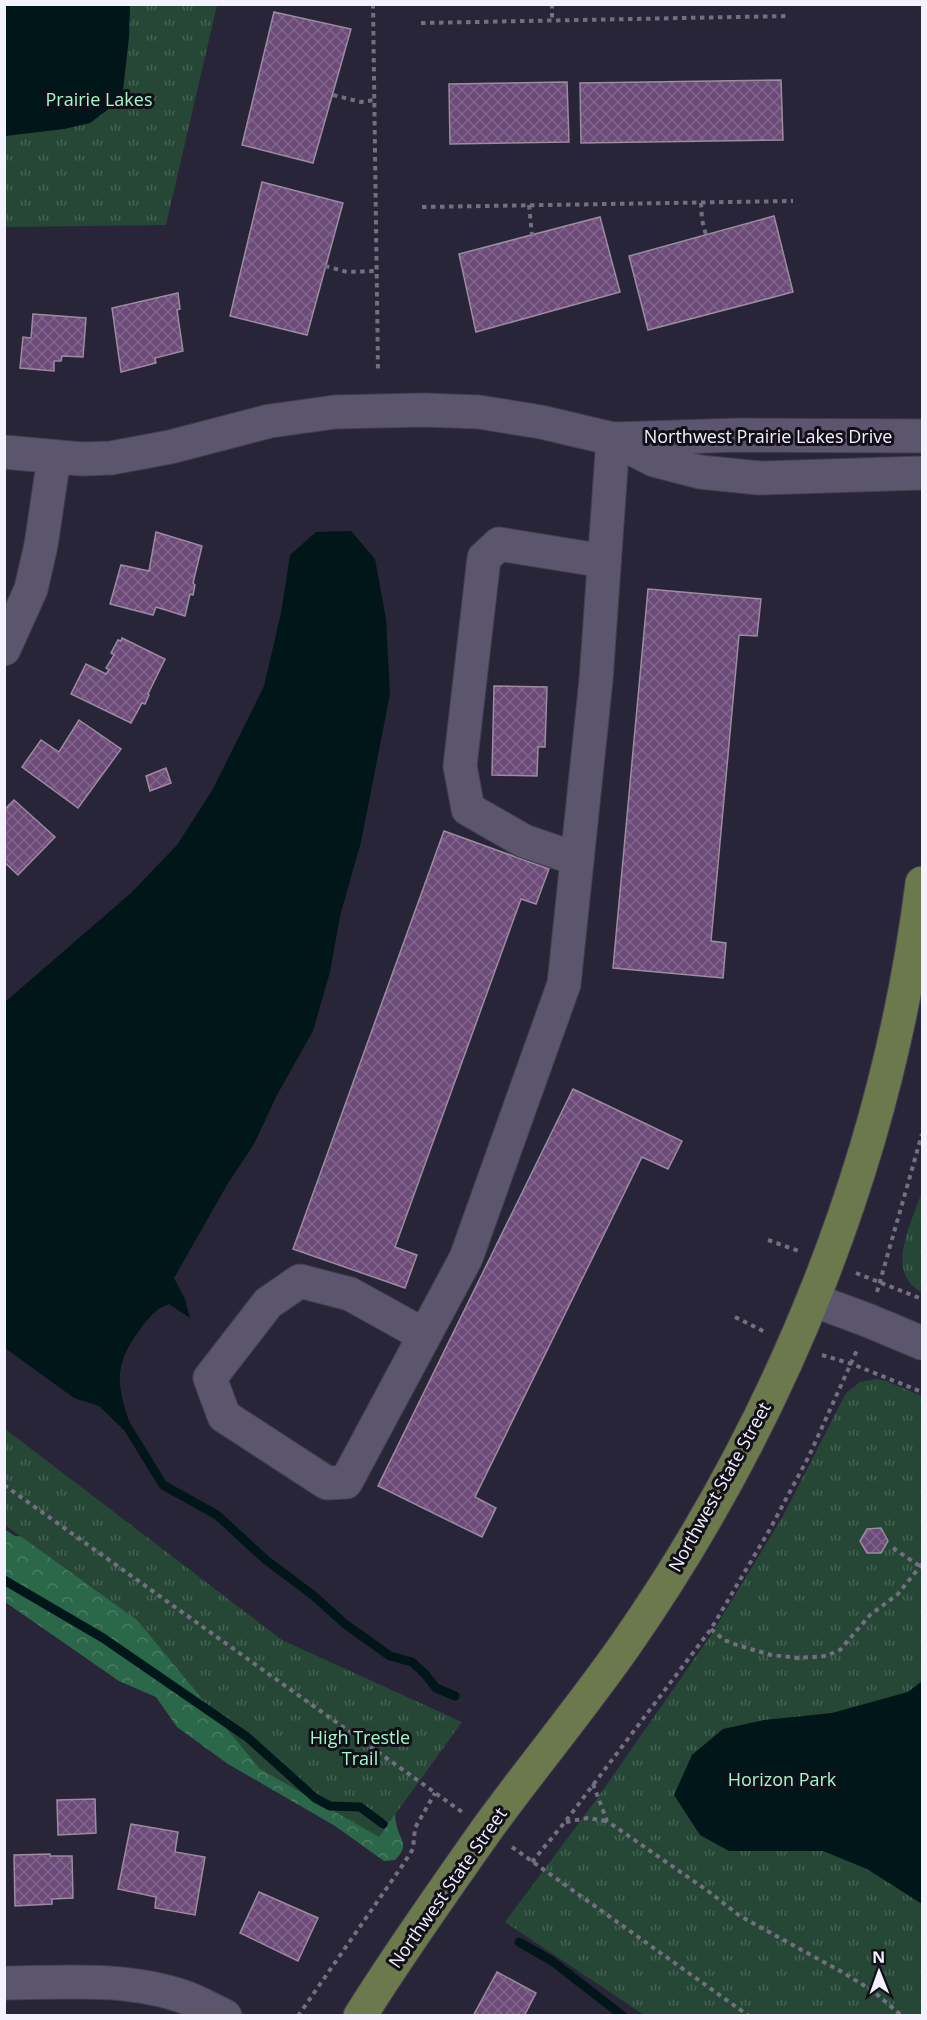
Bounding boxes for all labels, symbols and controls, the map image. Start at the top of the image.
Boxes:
park label: Prairie Lakes [46,87,152,111]
street label: Northwest Prairie Lakes Drive [644,424,892,448]
street label: Northwest State Street [662,1397,776,1576]
park label: High Trestle Trail [310,1725,410,1770]
park label: Horizon Park [728,1767,837,1791]
street label: Northwest State Street [383,1802,512,1972]
north arrow [849,1942,909,2002]
text: N [872,1946,885,1968]

